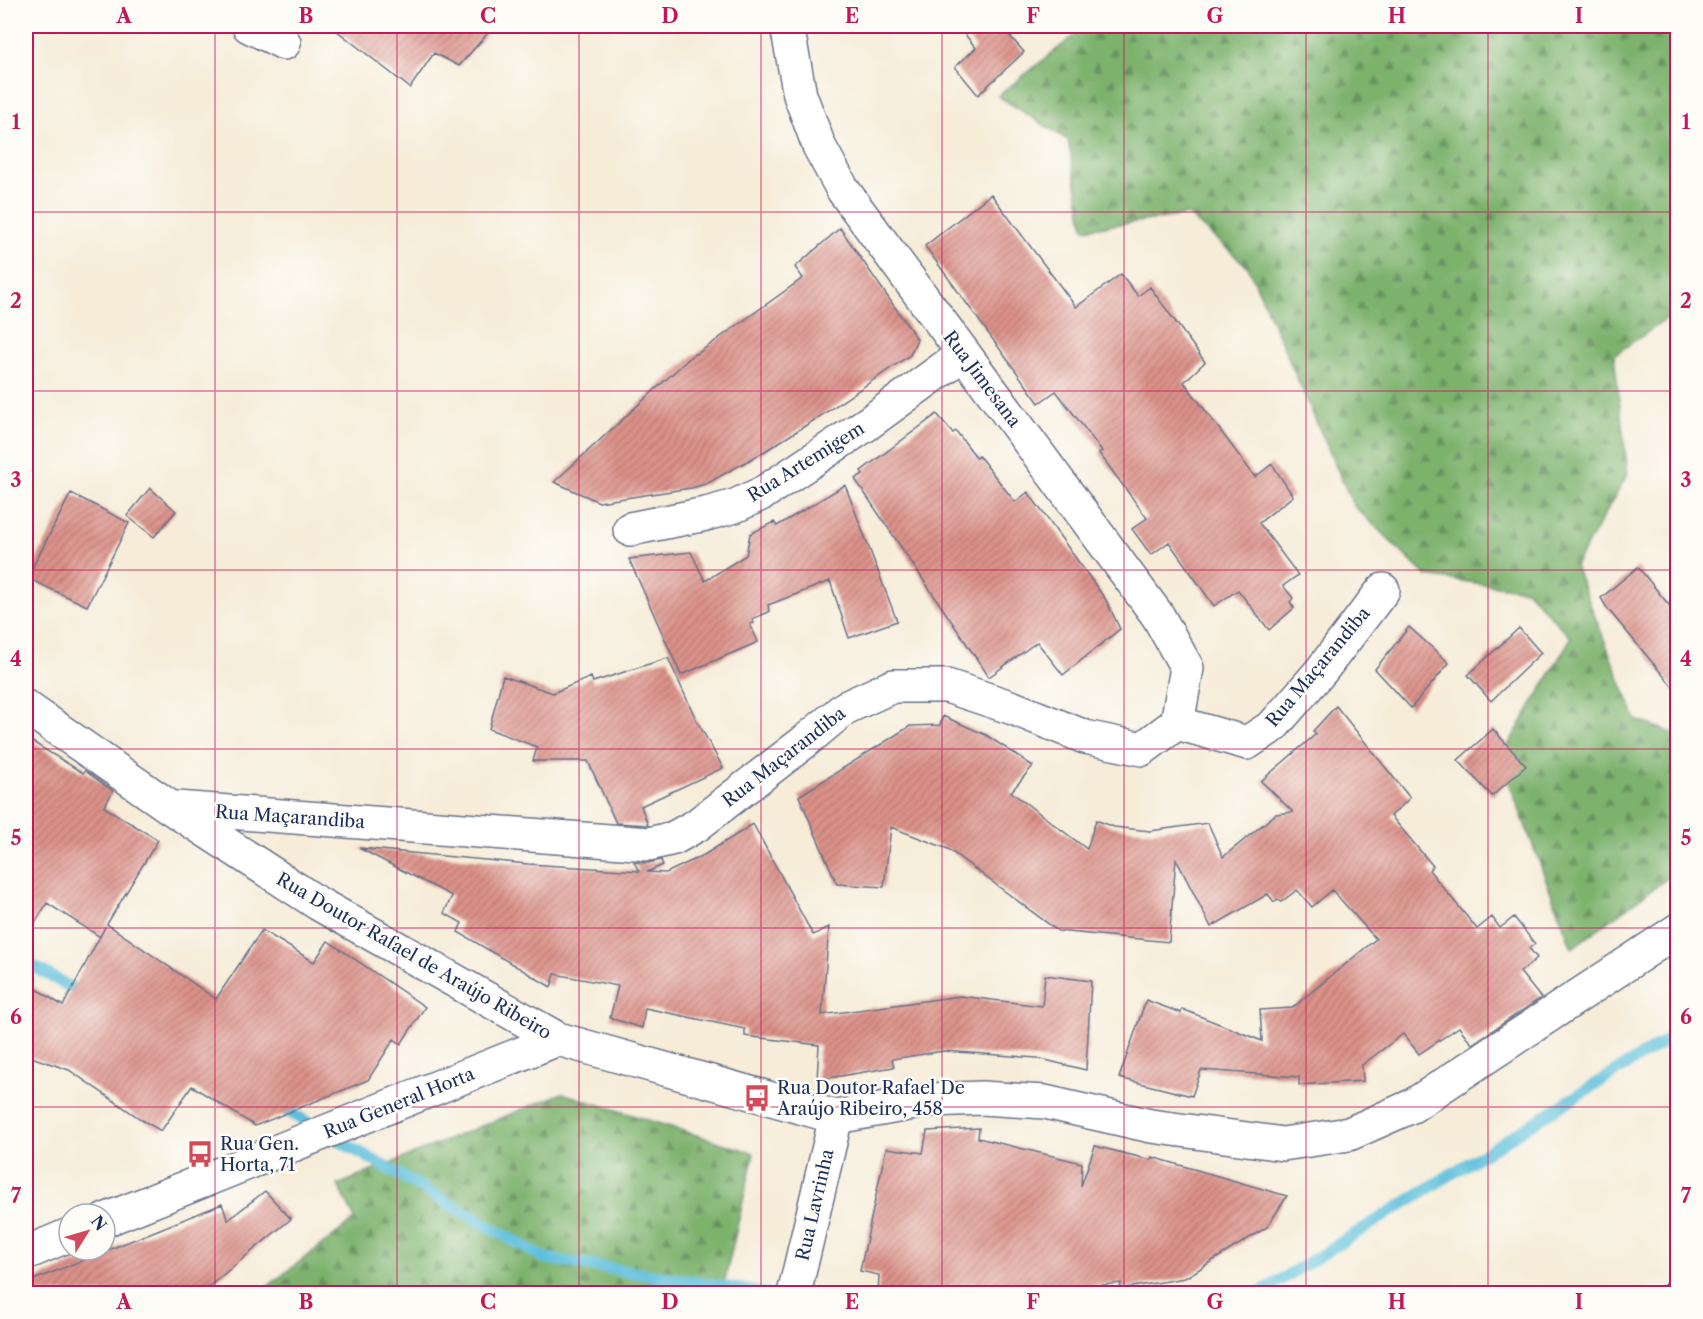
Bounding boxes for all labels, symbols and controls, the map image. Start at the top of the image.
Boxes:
text: A [115,4,132,28]
text: B [299,4,314,28]
text: C [480,4,496,28]
text: D [661,4,679,28]
text: E [845,4,859,28]
text: F [1026,4,1040,28]
text: G [1207,4,1224,28]
text: H [1388,4,1406,28]
text: I [1575,4,1583,28]
text: 1 [12,110,21,134]
text: 1 [1682,110,1691,134]
text: 2 [10,289,22,313]
text: 2 [1680,289,1692,313]
street label: Rua Jimesana [939,326,1026,432]
street label: Rua Artemigem [744,417,869,507]
text: 3 [10,468,22,492]
text: 3 [1680,468,1692,492]
street label: Rua Maçarandiba [1261,602,1375,732]
text: 4 [10,647,22,671]
text: 4 [1680,647,1692,671]
street label: Rua Maçarandiba [718,702,850,812]
street label: Rua Maçarandiba [214,801,366,833]
text: 5 [10,826,22,850]
text: 5 [1680,826,1692,850]
street label: Rua Doutor Rafael de Araújo Ribeiro [273,868,555,1044]
text: 6 [10,1005,22,1029]
text: 6 [1680,1005,1692,1029]
street label: Rua General Horta [320,1062,478,1143]
place label: Rua Doutor Rafael De Araújo Ribeiro, 458 [776,1077,965,1120]
bus stop icon: Rua Doutor Rafael De Araújo Ribeiro, 458 [742,1083,772,1113]
place label: Rua Gen. Horta, 71 [220,1133,299,1176]
bus stop icon: Rua Gen. Horta, 71 [185,1139,215,1169]
street label: Rua Lavrinha [791,1147,839,1263]
text: 7 [11,1184,22,1208]
text: 7 [1681,1184,1692,1208]
north arrow [57,1202,117,1262]
text: N [87,1211,111,1235]
text: A [115,1290,132,1314]
text: B [299,1290,314,1314]
text: C [480,1290,496,1314]
text: D [661,1290,679,1314]
text: E [845,1290,859,1314]
text: F [1026,1290,1040,1314]
text: G [1207,1290,1224,1314]
text: H [1388,1290,1406,1314]
text: I [1575,1290,1583,1314]

